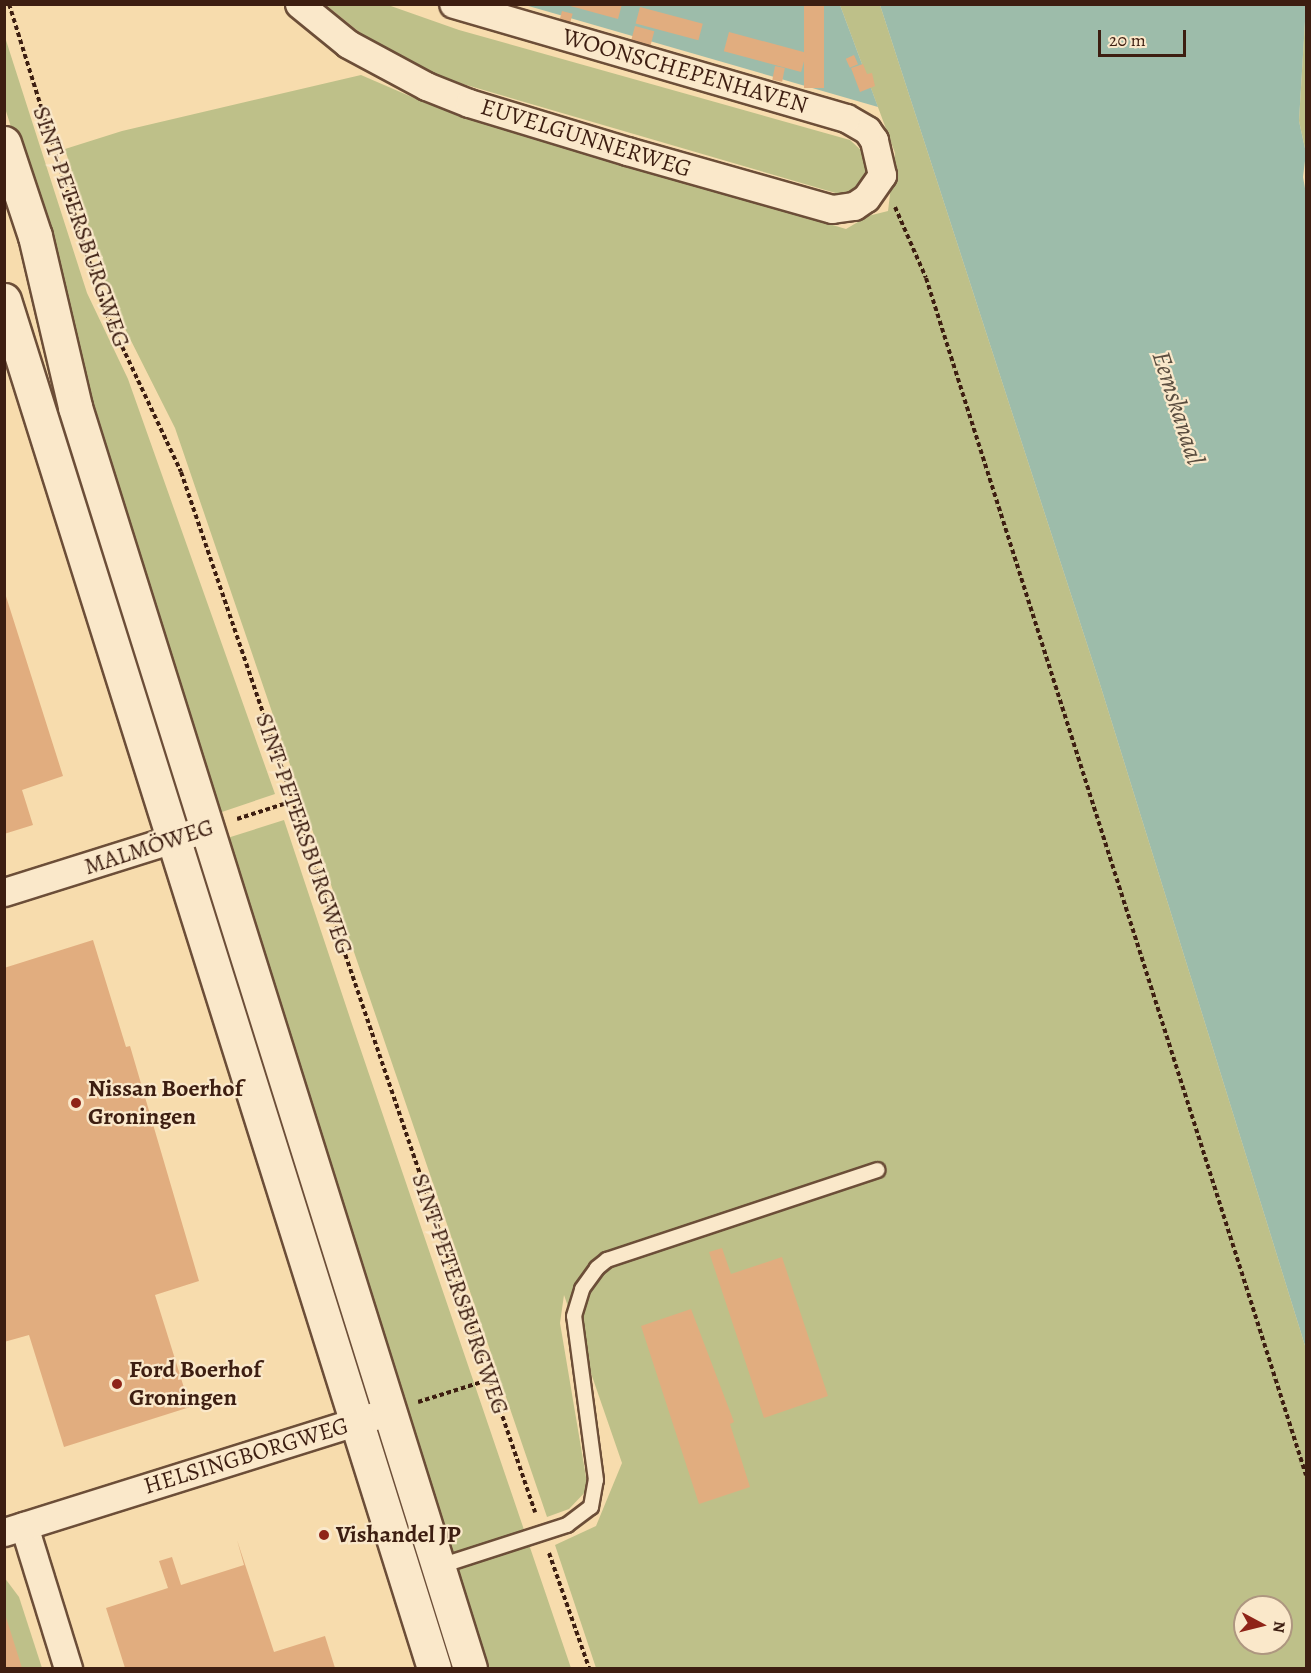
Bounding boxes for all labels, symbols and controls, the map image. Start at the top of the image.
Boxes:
scale bar [1101,18,1190,56]
street label: WOONSCHEPENHAVEN [559,22,811,120]
text: 20 m [1109,28,1146,52]
street label: EUVELGUNNERWEG [477,92,695,184]
street label: SINT-PETERSBURGWEG [26,103,136,351]
water label: Eemskanaal [1145,347,1211,469]
street label: SINT-PETERSBURGWEG [249,710,359,958]
street label: MALMÖWEG [81,813,217,881]
place label: Nissan Boerhof Groningen [88,1075,243,1131]
marker: Nissan Boerhof Groningen [69,1096,83,1110]
street label: SINT-PETERSBURGWEG [405,1170,515,1418]
place label: Ford Boerhof Groningen [129,1356,261,1412]
marker: Ford Boerhof Groningen [110,1377,124,1391]
street label: HELSINGBORGWEG [140,1411,352,1501]
place label: Vishandel JP [336,1521,461,1549]
marker: Vishandel JP [317,1528,331,1542]
north arrow [1233,1595,1293,1655]
text: N [1267,1620,1291,1634]

